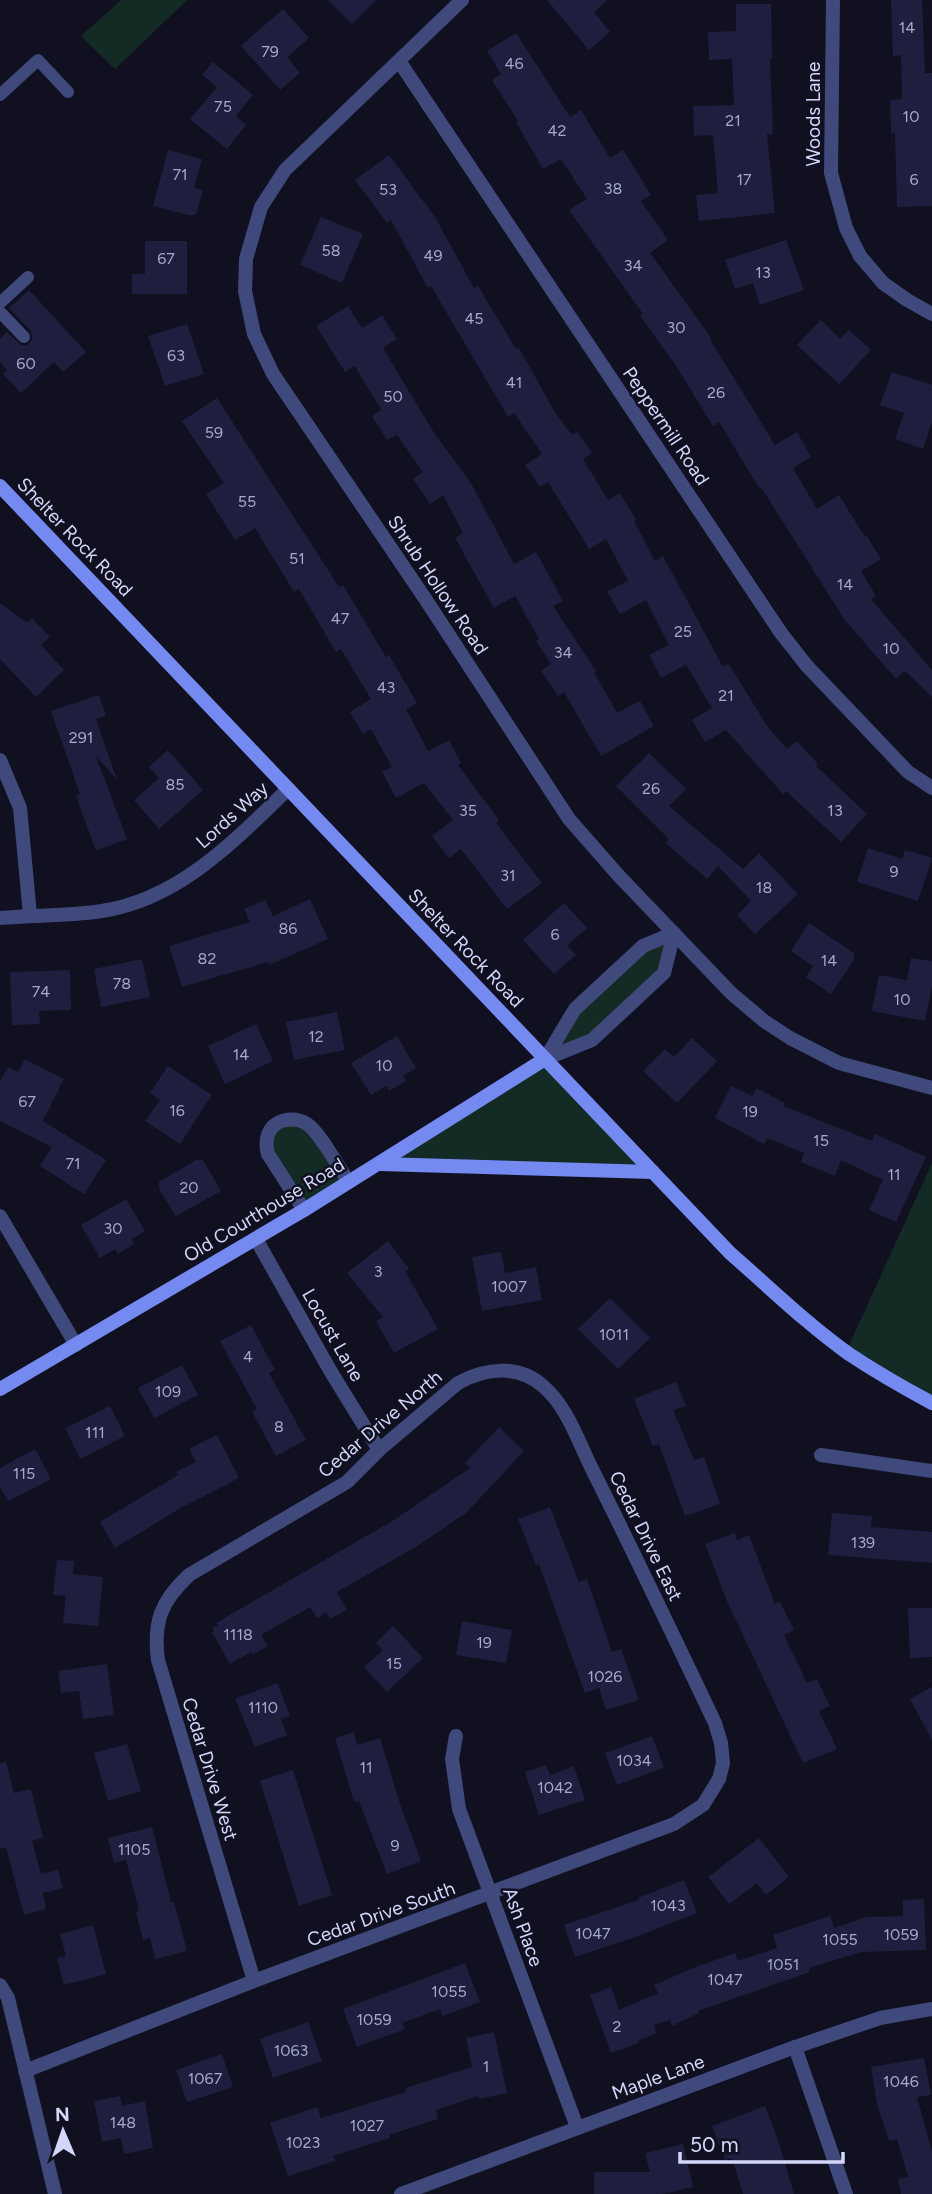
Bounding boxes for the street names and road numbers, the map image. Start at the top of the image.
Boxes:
street label: Woods Lane [802,62,825,166]
street label: Peppermill Road [618,362,714,490]
street label: Shelter Rock Road [12,473,138,601]
street label: Shrub Hollow Road [383,511,493,659]
street label: Lords Way [191,777,273,853]
street label: Shelter Rock Road [403,884,529,1012]
street label: Old Courthouse Road [179,1153,349,1267]
street label: Locust Lane [297,1285,369,1385]
street label: Cedar Drive North [313,1366,447,1482]
street label: Cedar Drive East [605,1467,687,1605]
street label: Cedar Drive West [177,1695,243,1843]
street label: Cedar Drive South [304,1877,458,1951]
street label: Ash Place [498,1884,548,1970]
street label: Maple Lane [609,2050,707,2104]

